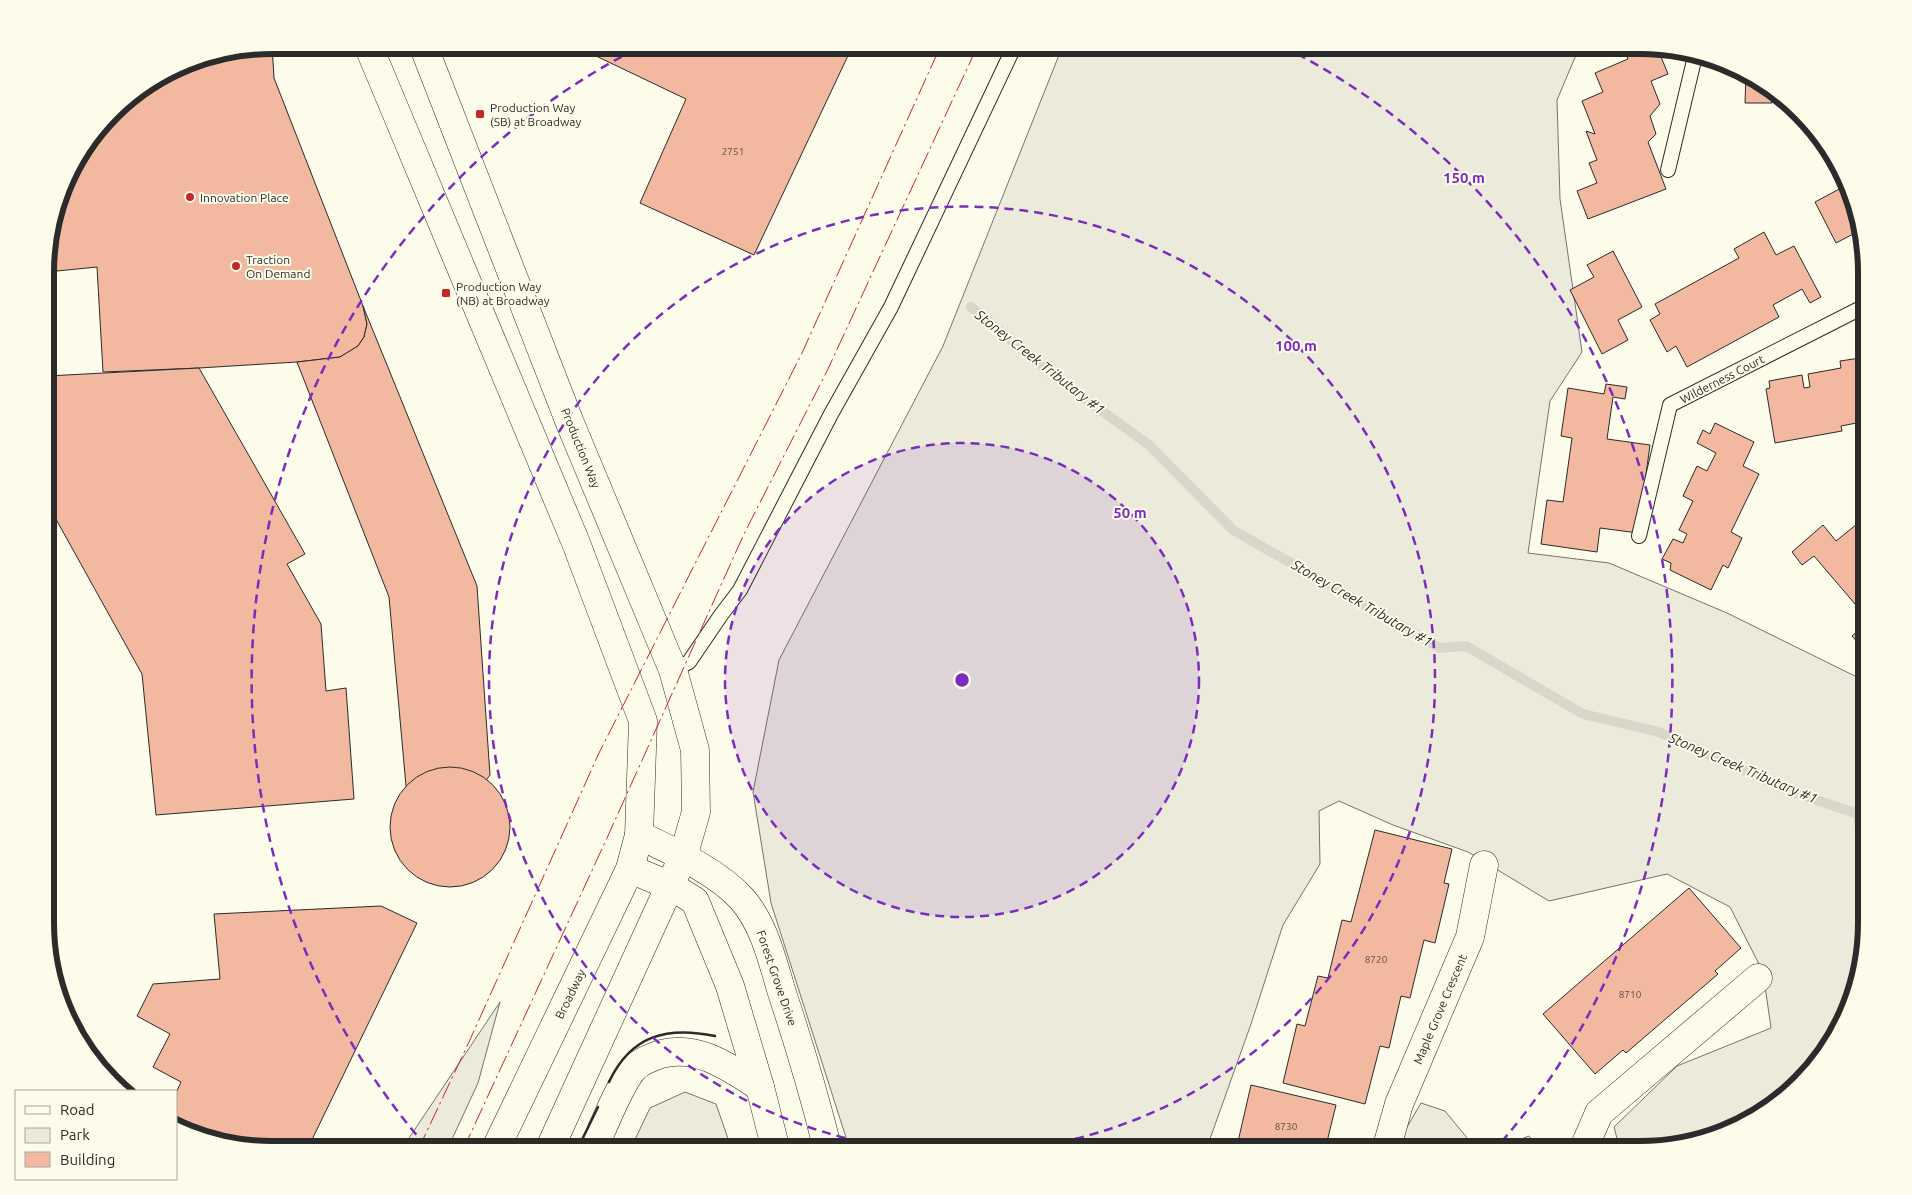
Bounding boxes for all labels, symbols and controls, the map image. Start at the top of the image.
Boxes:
place label: Production Way (SB) at Broadway [490,101,581,129]
marker: Production Way (SB) at Broadway [474,108,486,120]
house number: 2751 [722,146,744,157]
text: 150 m [1443,169,1485,186]
marker: Innovation Place [184,191,196,203]
place label: Innovation Place [200,191,289,204]
place label: Traction On Demand [246,253,310,280]
marker: Traction On Demand [230,260,242,272]
place label: Production Way (NB) at Broadway [456,280,550,308]
marker: Production Way (NB) at Broadway [440,287,452,299]
water label: Stoney Creek Tributary #1 [971,306,1108,417]
text: 100 m [1275,337,1317,354]
street label: Wilderness Court [1678,352,1767,406]
street label: Production Way [559,406,603,490]
text: 50 m [1113,504,1147,521]
water label: Stoney Creek Tributary #1 [1288,556,1435,650]
centre of rings [953,671,971,689]
water label: Stoney Creek Tributary #1 [1666,729,1820,807]
street label: Forest Grove Drive [755,929,799,1027]
street label: Maple Grove Crescent [1411,952,1469,1066]
house number: 8720 [1365,954,1388,965]
street label: Broadway [552,967,588,1021]
house number: 8710 [1619,989,1642,1000]
legend [15,1090,178,1180]
text: Road [60,1101,95,1118]
house number: 8730 [1275,1121,1298,1132]
text: Park [60,1126,90,1143]
text: Building [60,1151,115,1168]

